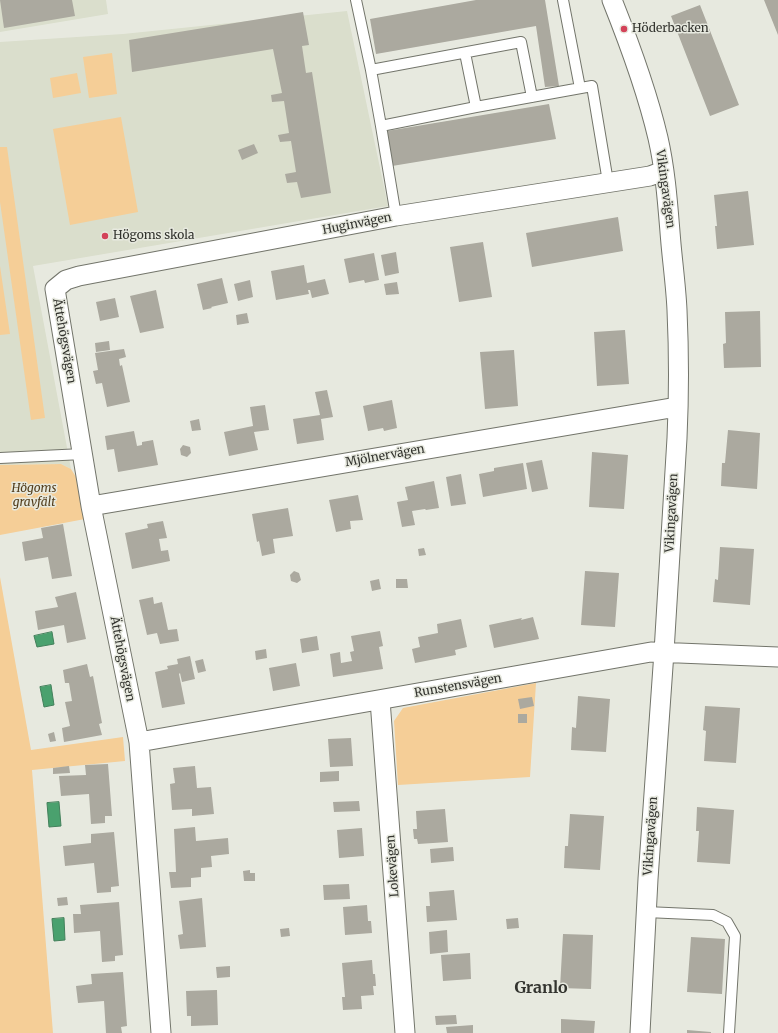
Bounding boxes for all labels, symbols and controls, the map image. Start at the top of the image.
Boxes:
place label: Höderbacken [632,22,709,36]
marker: Höderbacken [619,24,629,34]
street label: Vikingavägen [652,149,678,229]
street label: Huginvägen [321,210,393,238]
place label: Högoms skola [113,229,194,243]
marker: Högoms skola [100,231,110,241]
street label: Ättehögsvägen [49,297,79,385]
street label: Mjölnervägen [344,442,426,470]
street label: Vikingavägen [663,473,681,553]
park label: Högoms gravfält [11,482,57,510]
street label: Ättehögsvägen [107,615,137,703]
street label: Runstensvägen [413,671,503,701]
street label: Vikingavägen [641,796,661,876]
street label: Lokevägen [384,834,402,898]
district label: Granlo [514,978,568,998]

